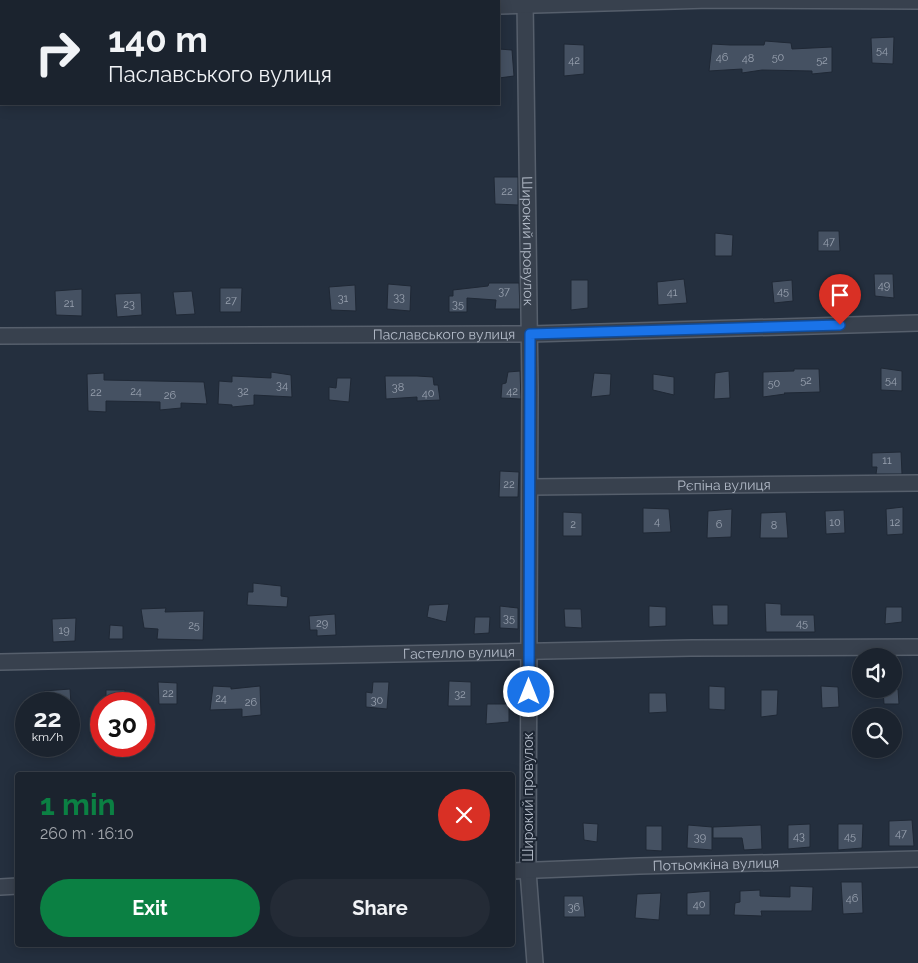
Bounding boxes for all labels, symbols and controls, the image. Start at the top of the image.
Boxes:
text: 140 m [108,19,208,60]
icon: right [25,20,90,85]
house number: 54 [876,44,888,57]
house number: 46 [716,51,729,64]
house number: 50 [772,51,785,64]
house number: 48 [742,52,754,65]
house number: 42 [568,54,580,67]
house number: 52 [816,54,828,67]
text: Паславського вулиця [108,61,332,87]
street label: Широкий провулок [519,176,537,306]
house number: 22 [501,185,513,198]
house number: 47 [823,235,835,248]
pin [819,274,861,325]
house number: 49 [878,279,890,292]
icon: arrive [826,281,854,309]
house number: 37 [498,285,510,298]
house number: 45 [777,285,789,298]
house number: 41 [667,286,678,299]
house number: 33 [393,291,405,304]
house number: 31 [338,292,349,305]
house number: 27 [225,294,237,307]
house number: 21 [64,297,75,310]
house number: 23 [123,298,135,311]
house number: 35 [452,298,464,311]
street label: Паславського вулиця [373,326,515,343]
house number: 52 [800,374,812,387]
house number: 54 [885,374,897,387]
house number: 50 [768,377,781,390]
house number: 34 [276,379,288,392]
house number: 38 [392,381,404,394]
house number: 24 [130,385,142,398]
house number: 32 [237,385,249,398]
house number: 42 [506,385,518,398]
house number: 22 [90,386,102,399]
house number: 40 [422,387,435,400]
house number: 26 [164,389,177,402]
house number: 11 [882,454,892,467]
street label: Рєпіна вулиця [677,477,771,493]
house number: 22 [503,478,515,491]
house number: 4 [654,515,660,528]
house number: 10 [829,516,841,529]
house number: 12 [890,516,900,529]
house number: 2 [570,518,576,531]
house number: 6 [716,518,723,531]
house number: 8 [771,519,777,532]
house number: 35 [503,612,515,625]
house number: 29 [316,617,328,630]
house number: 45 [796,617,808,630]
house number: 25 [188,619,200,632]
house number: 19 [58,624,70,637]
street label: Гастелло вулиця [403,644,515,662]
map controls [852,648,902,758]
button: sound [852,648,902,698]
position arrow [502,665,554,717]
house number: 22 [162,687,174,700]
house number: 32 [454,688,466,701]
speed limit sign: 30 [90,692,155,757]
house number: 24 [215,692,227,705]
house number: 30 [371,694,384,707]
house number: 26 [245,696,258,709]
text: 22 [33,703,62,733]
button: search [852,708,902,758]
text: km/h [32,730,63,744]
street label: Широкий провулок [520,732,536,862]
text: 1 min [40,787,116,822]
button: close [438,789,490,841]
text: 260 m · 16:10 [40,824,134,843]
house number: 47 [895,827,907,840]
house number: 43 [793,830,805,843]
house number: 45 [844,830,856,843]
house number: 39 [694,831,706,844]
street label: Потьомкіна вулиця [652,854,779,874]
button: Exit [40,879,260,937]
button: Share [270,879,490,937]
house number: 46 [846,892,859,905]
house number: 40 [693,898,706,911]
house number: 36 [568,901,581,914]

